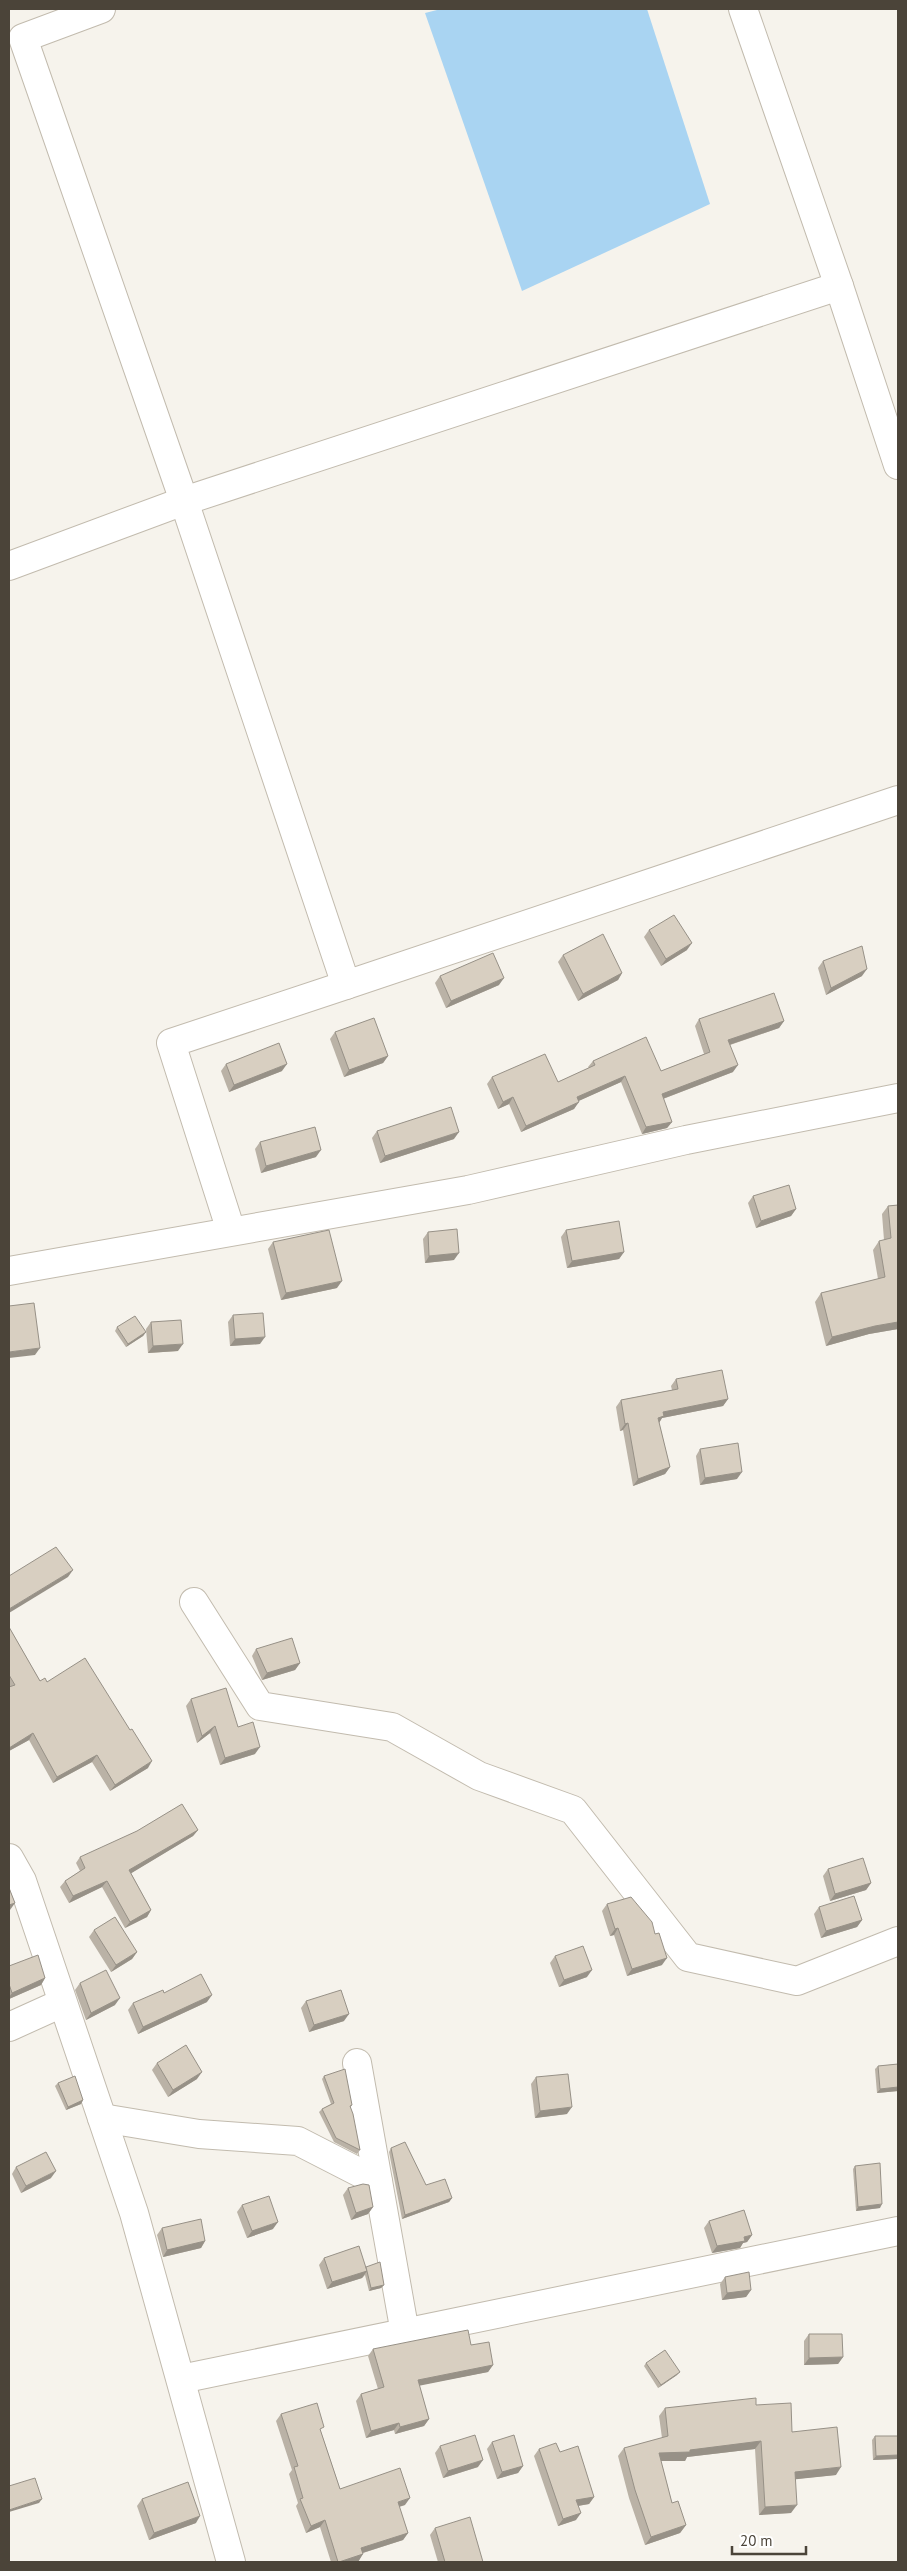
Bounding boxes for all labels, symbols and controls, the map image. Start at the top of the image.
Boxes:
scale bar [732,2524,806,2556]
text: 20 m [740,2531,773,2550]

